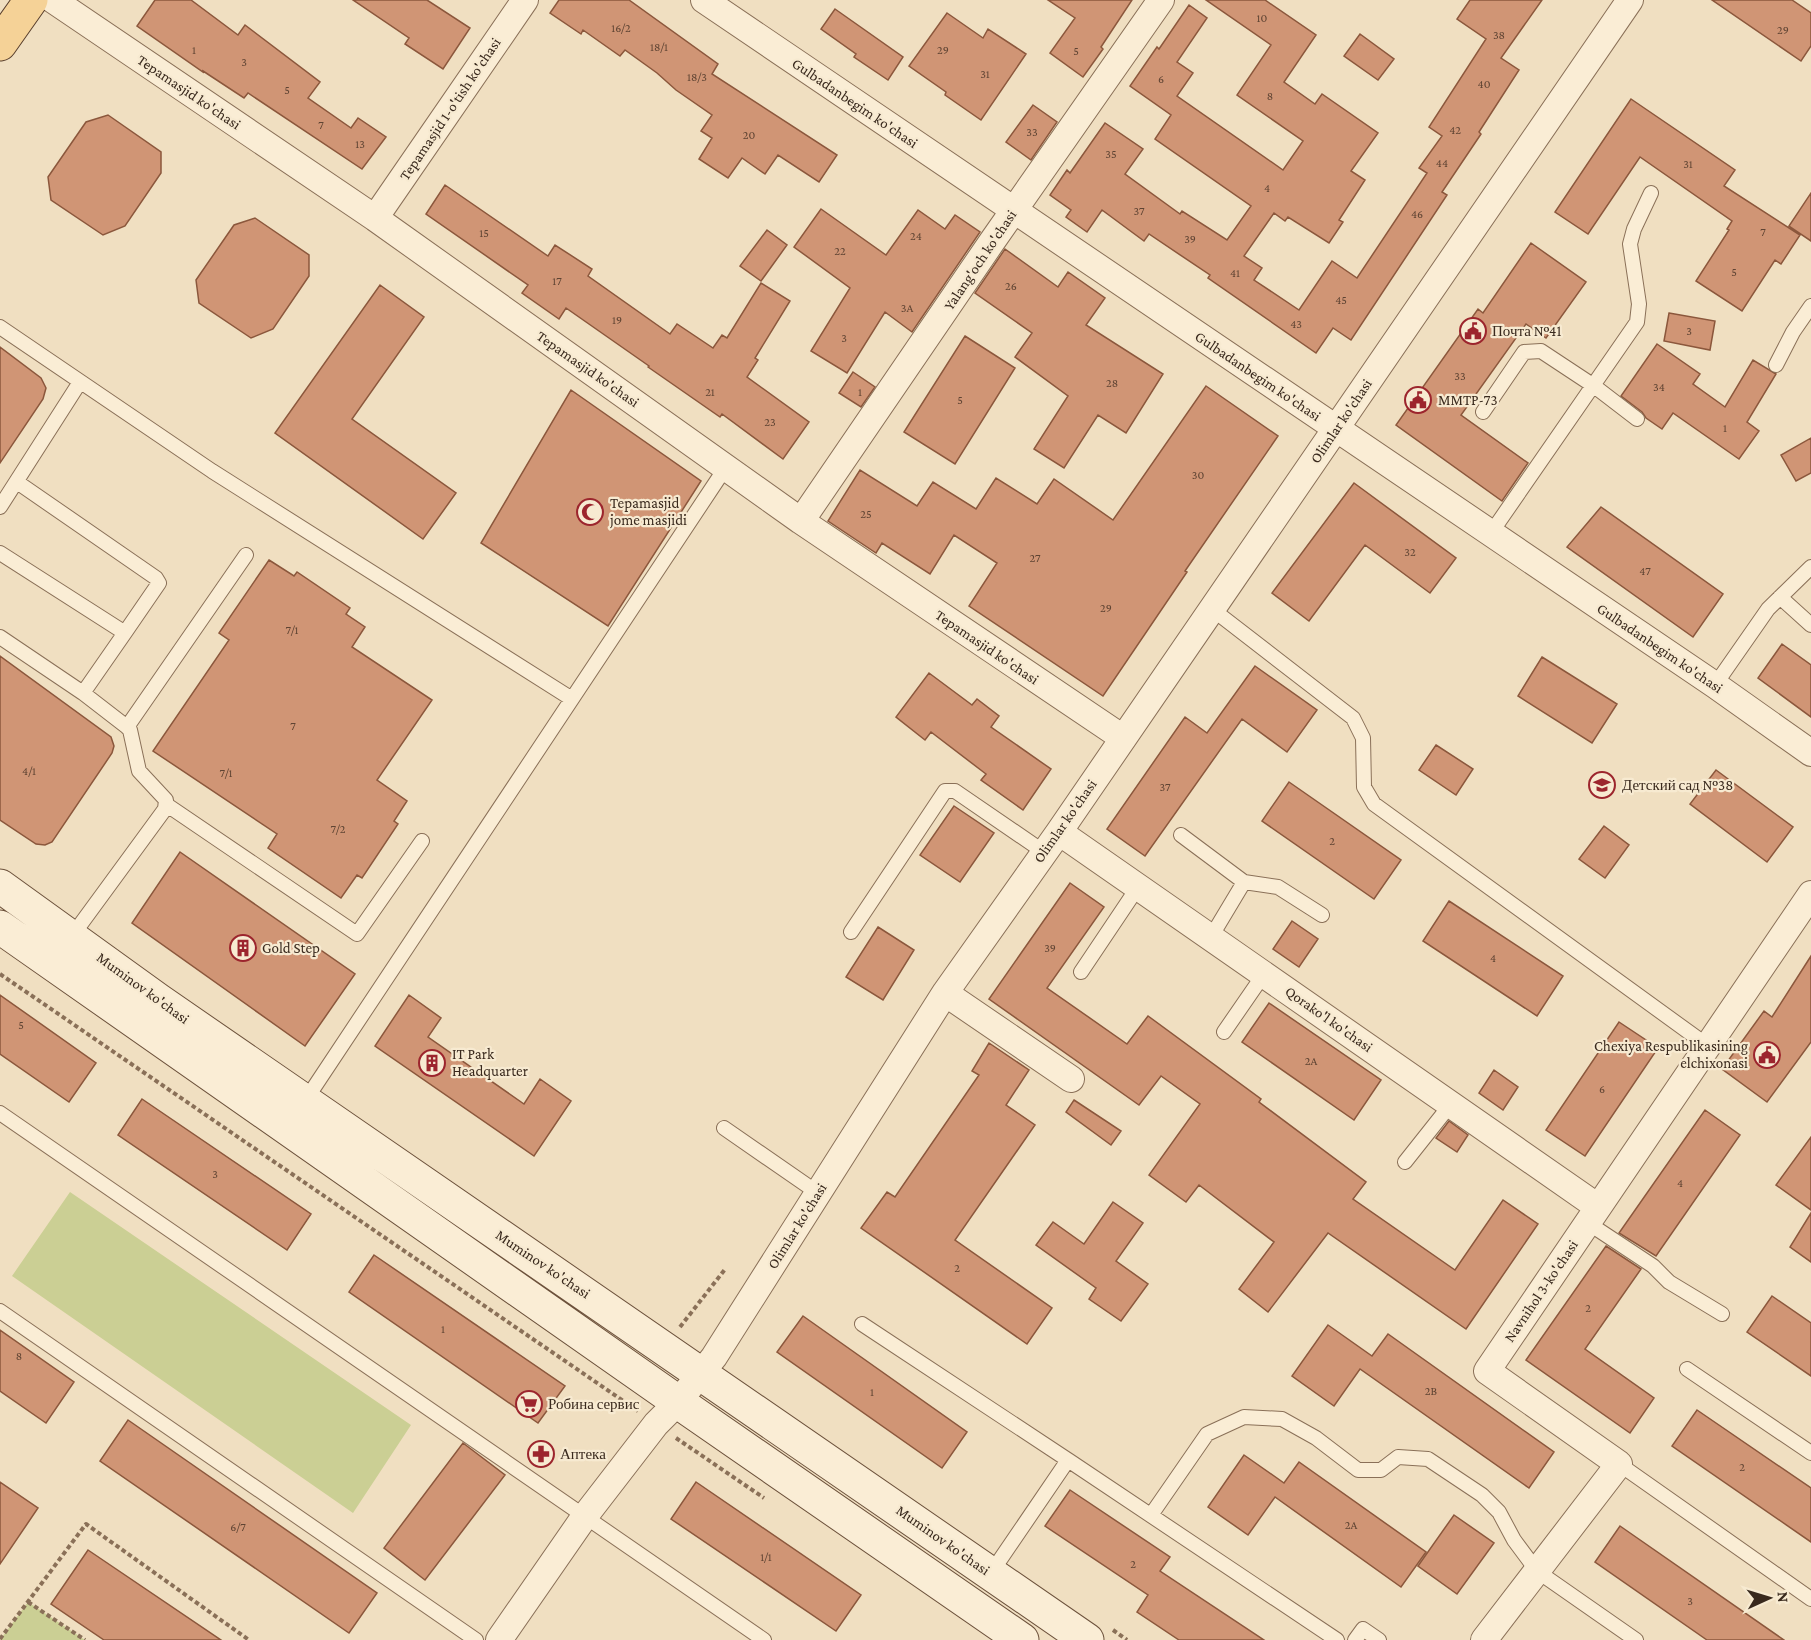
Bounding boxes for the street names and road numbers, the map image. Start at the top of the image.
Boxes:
street label: Tepamasjid 1-o'tish ko'chasi [396,35,505,184]
street label: Tepamasjid ko'chasi [134,52,244,133]
street label: Gulbadanbegim ko'chasi [789,55,921,152]
street label: Yalang'och ko'chasi [941,207,1020,314]
street label: Tepamasjid ko'chasi [533,328,642,411]
street label: Gulbadanbegim ko'chasi [1192,328,1324,425]
street label: Olimlar ko'chasi [1307,376,1375,466]
street label: Gulbadanbegim ko'chasi [1594,600,1726,697]
street label: Tepamasjid ko'chasi [932,607,1042,688]
street label: Olimlar ko'chasi [1030,776,1100,866]
street label: Muminov ko'chasi [94,949,192,1027]
street label: Qorako'l ko'chasi [1282,983,1376,1055]
street label: Olimlar ko'chasi [764,1180,830,1272]
street label: Muminov ko'chasi [493,1226,593,1302]
street label: Navnihol 3-ko'chasi [1501,1237,1581,1345]
street label: Muminov ko'chasi [893,1502,993,1578]

